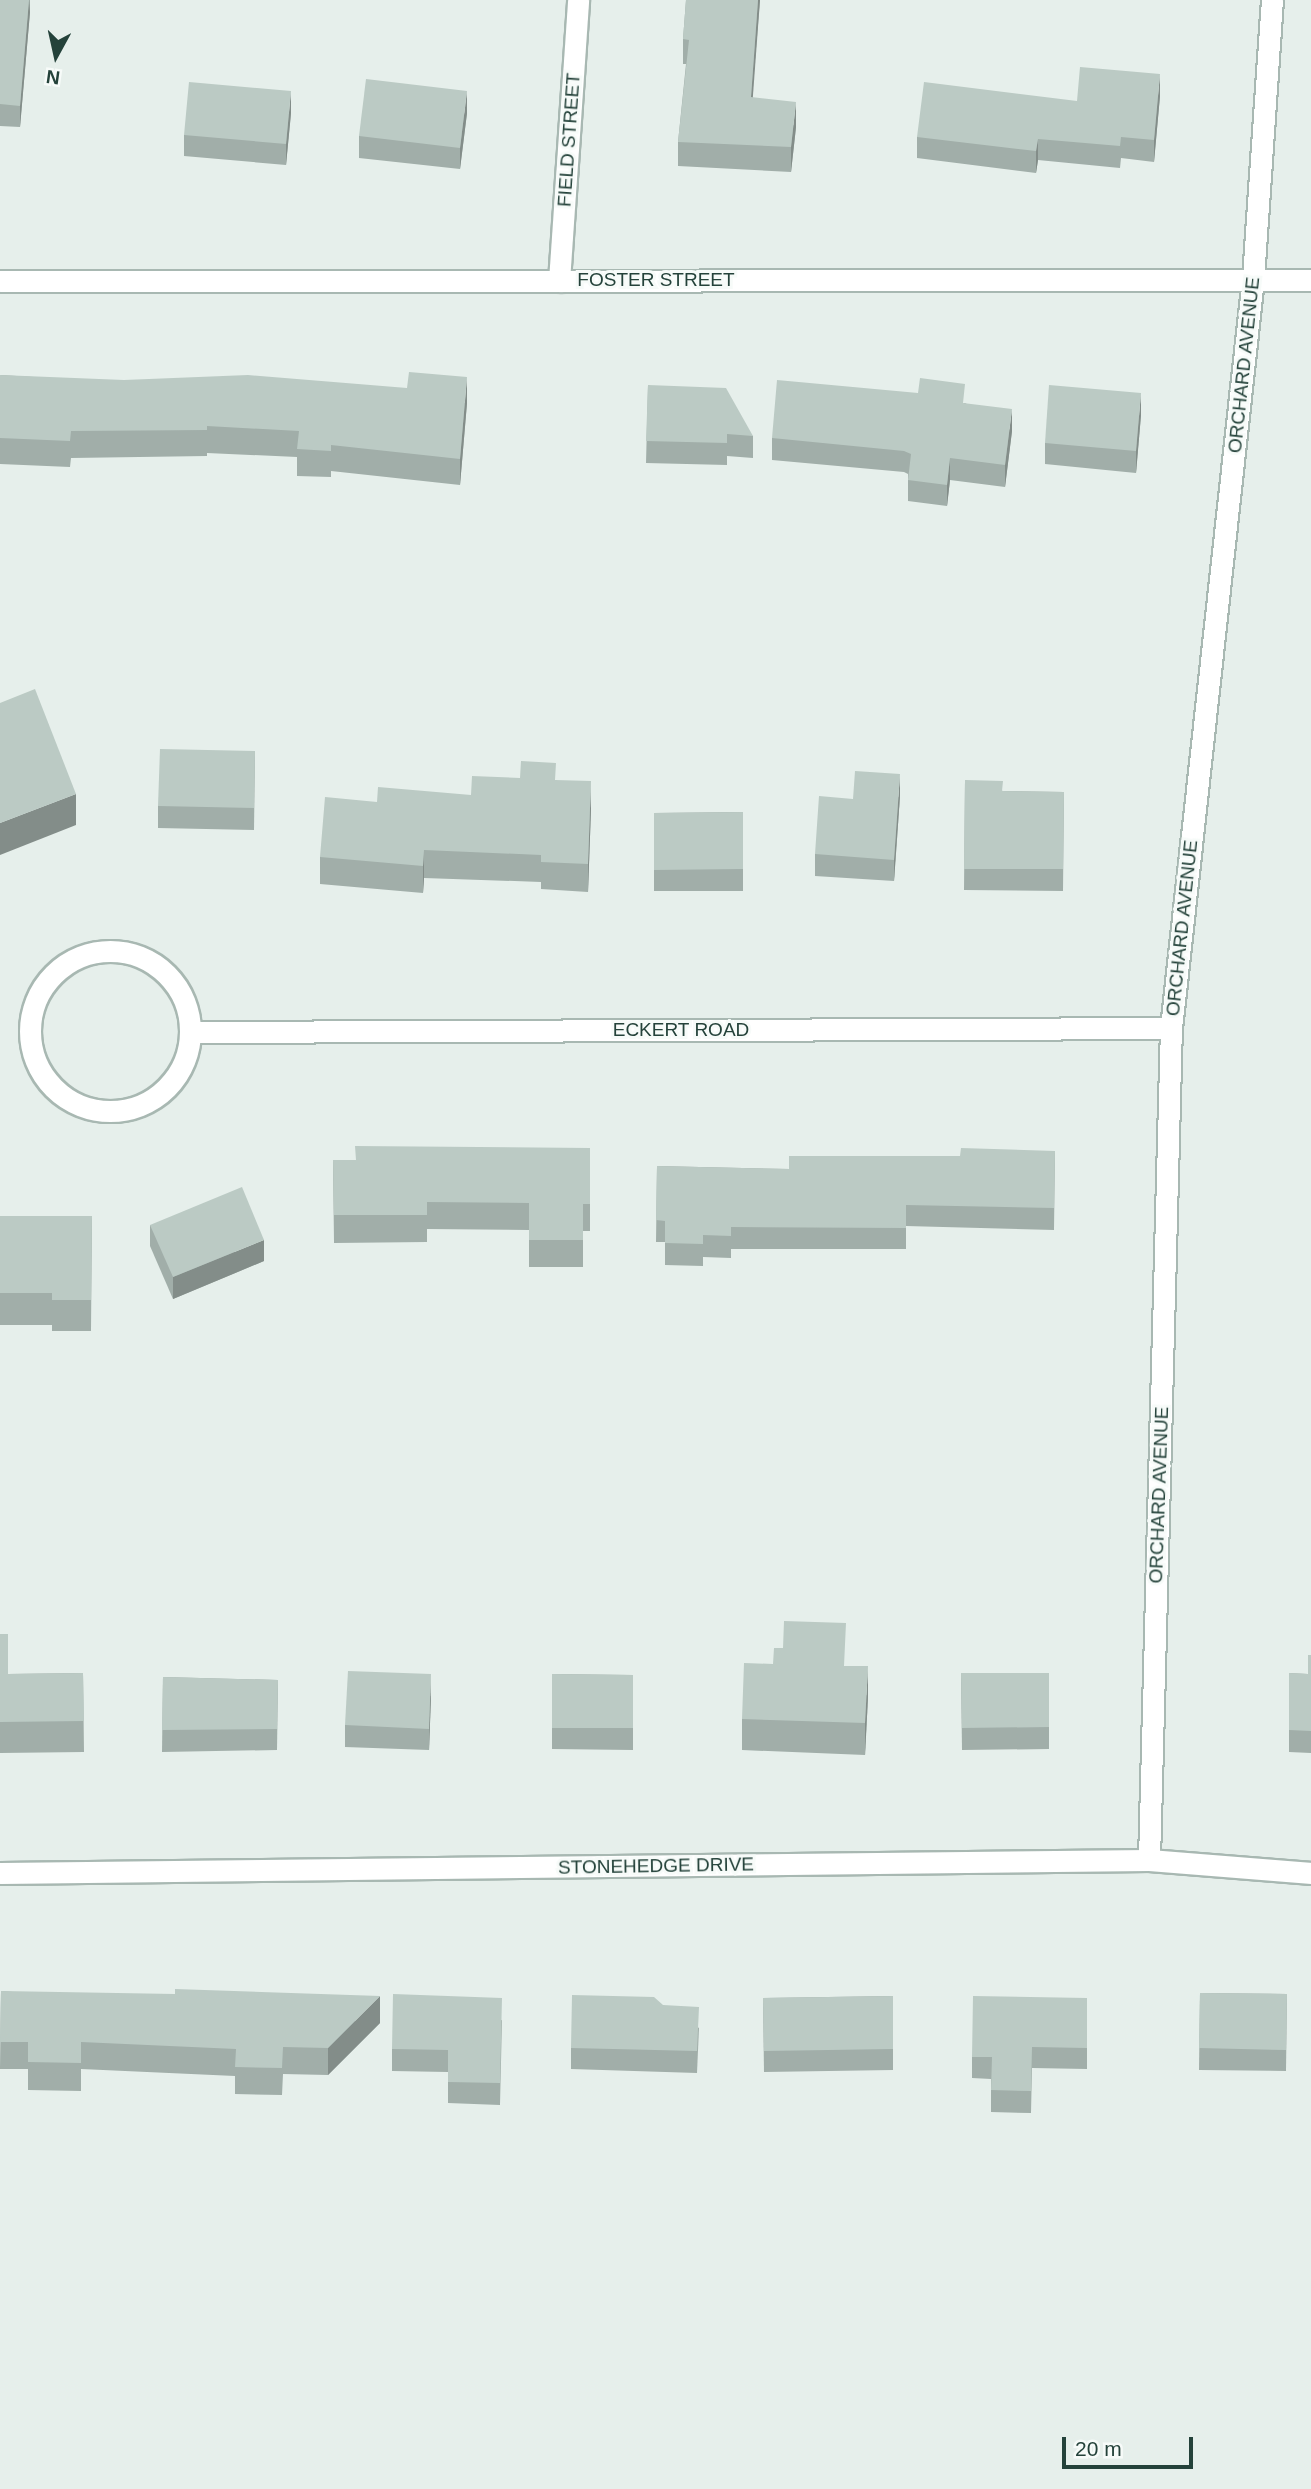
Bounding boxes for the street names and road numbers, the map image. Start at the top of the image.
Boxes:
street label: FIELD STREET [553,72,585,208]
street label: FOSTER STREET [577,269,735,291]
street label: ORCHARD AVENUE [1223,275,1265,455]
street label: ORCHARD AVENUE [1161,838,1203,1018]
street label: ECKERT ROAD [613,1019,749,1041]
street label: ORCHARD AVENUE [1144,1406,1174,1584]
street label: STONEHEDGE DRIVE [558,1853,754,1879]

